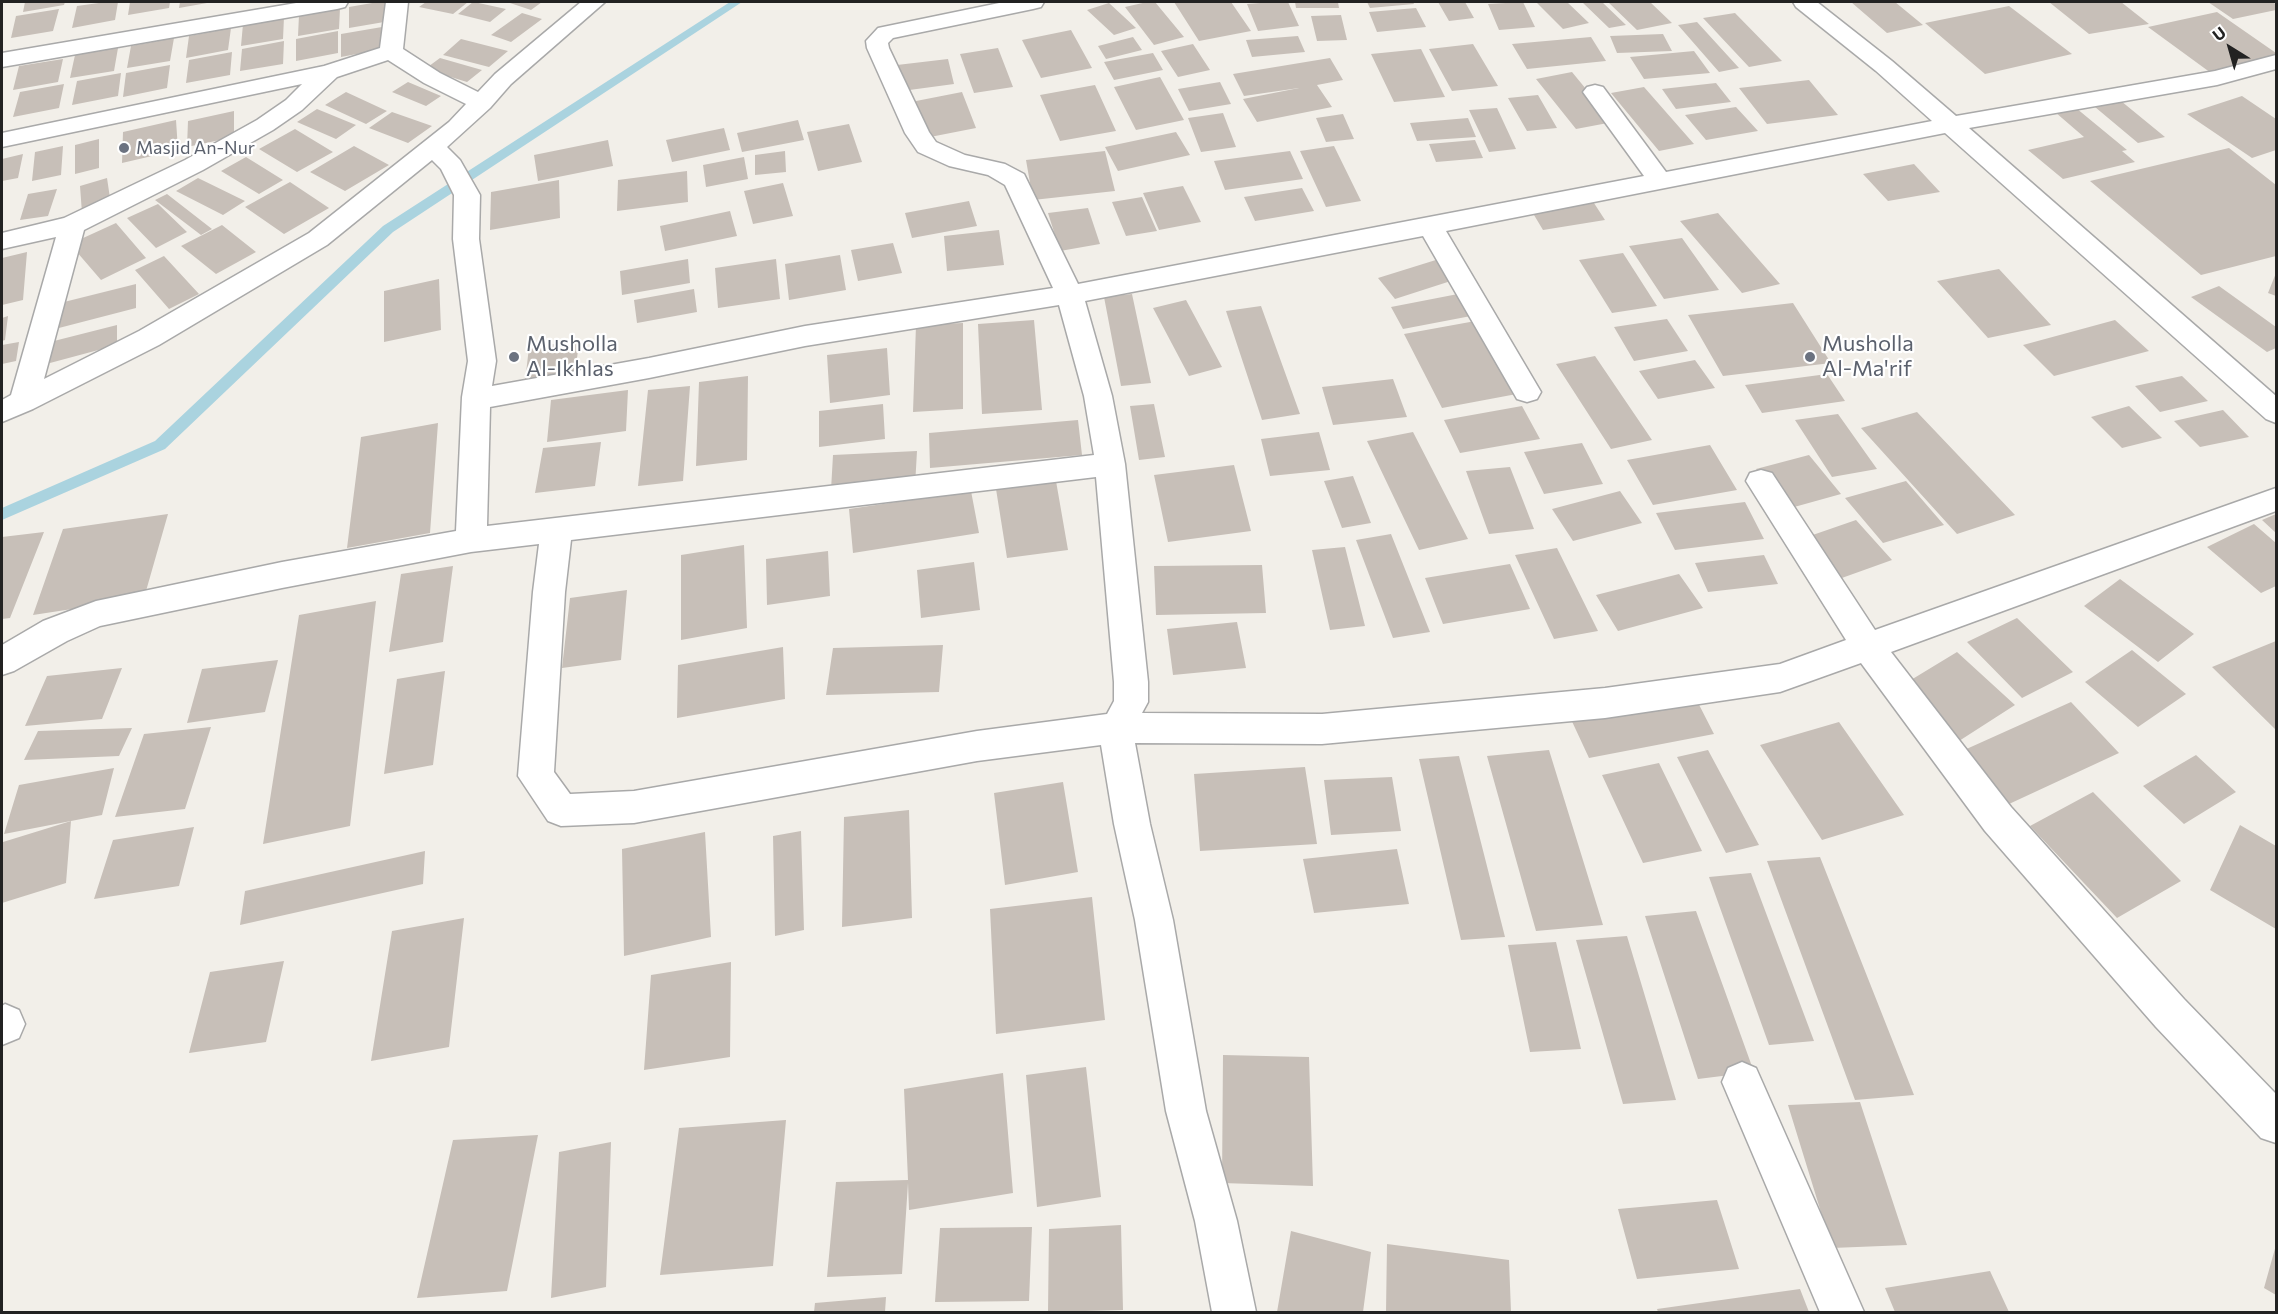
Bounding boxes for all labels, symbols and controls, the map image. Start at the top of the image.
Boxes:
north arrow [2200,18,2260,78]
text: U [2208,22,2229,44]
place label: Masjid An-Nur [136,137,255,159]
marker: Masjid An-Nur [117,141,131,155]
place label: Musholla Al-Ikhlas [526,331,618,382]
place label: Musholla Al-Ma'rif [1822,331,1914,382]
marker: Musholla Al-Ikhlas [507,350,521,364]
marker: Musholla Al-Ma'rif [1803,350,1817,364]

